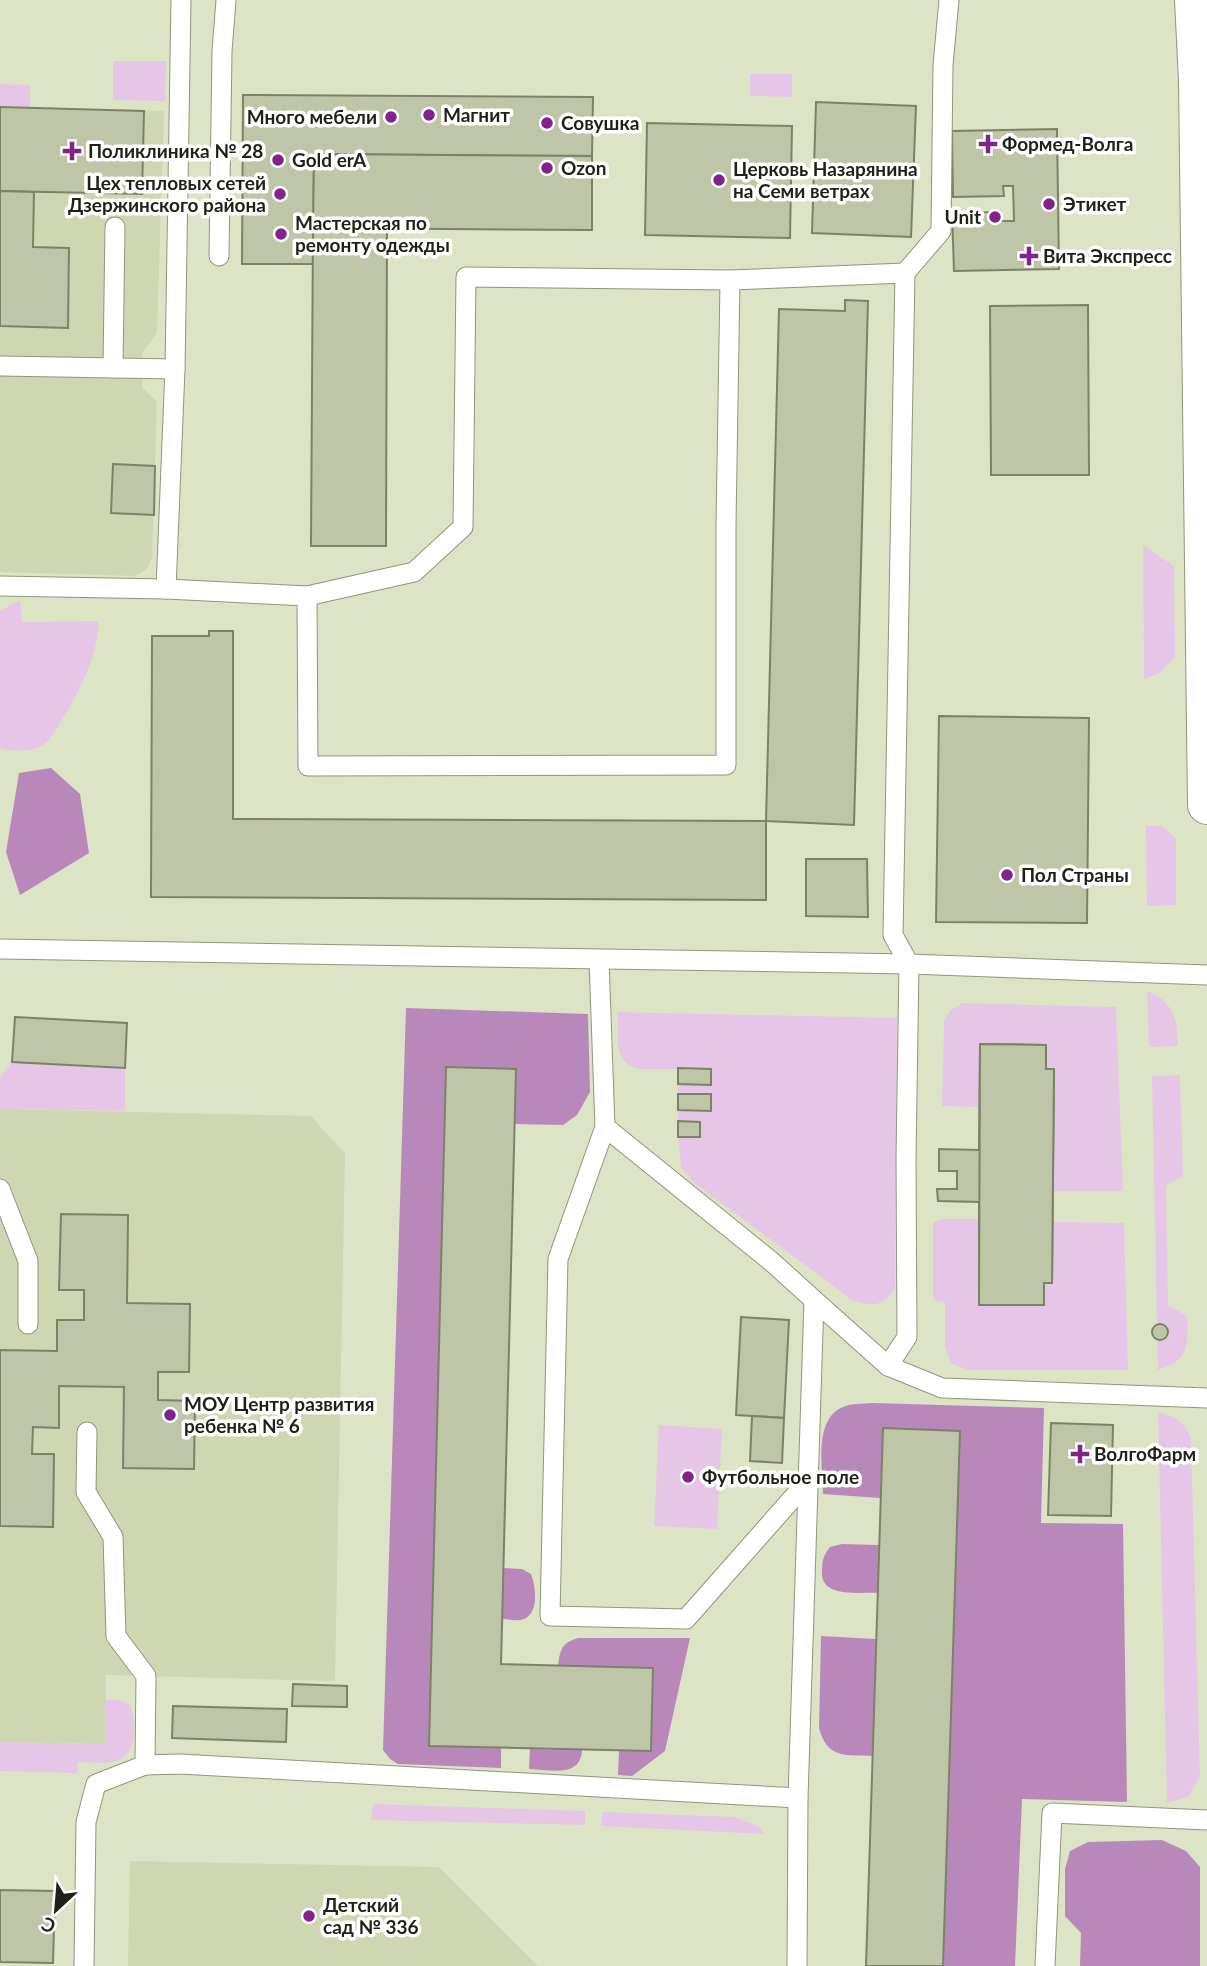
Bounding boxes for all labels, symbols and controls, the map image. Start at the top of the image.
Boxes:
place label: Магнит [443,103,510,126]
place label: Много мебели [247,105,377,128]
marker: Магнит [421,107,437,123]
marker: Много мебели [383,109,399,125]
place label: Совушка [561,111,639,134]
marker: Совушка [539,115,555,131]
place label: Формед-Волга [1002,132,1133,155]
marker: Формед-Волга [980,136,996,152]
place label: Поликлиника № 28 [88,139,263,162]
marker: Поликлиника № 28 [62,141,82,161]
place label: Gold erA [292,148,367,171]
marker: Gold erA [270,152,286,168]
place label: Ozon [561,156,606,179]
place label: Церковь Назарянина на Семи ветрах [733,157,918,202]
marker: Ozon [539,160,555,176]
place label: Цех тепловых сетей Дзержинского района [68,171,266,216]
marker: Церковь Назарянина на Семи ветрах [711,172,727,188]
marker: Цех тепловых сетей Дзержинского района [272,186,288,202]
place label: Этикет [1063,192,1127,215]
marker: Этикет [1041,196,1057,212]
place label: Unit [945,205,981,228]
marker: Unit [987,209,1003,225]
place label: Мастерская по ремонту одежды [295,211,450,256]
marker: Мастерская по ремонту одежды [273,226,289,242]
place label: Вита Экспресс [1043,244,1172,267]
marker: Вита Экспресс [1021,248,1037,264]
place label: Пол Страны [1021,863,1129,886]
marker: Пол Страны [999,867,1015,883]
place label: МОУ Центр развития ребенка № 6 [184,1392,374,1437]
marker: МОУ Центр развития ребенка № 6 [162,1407,178,1423]
place label: ВолгоФарм [1094,1442,1196,1465]
marker: ВолгоФарм [1072,1446,1088,1462]
place label: Футбольное поле [702,1465,859,1488]
marker: Футбольное поле [680,1469,696,1485]
north arrow [21,1875,91,1945]
place label: Детский сад № 336 [323,1893,419,1938]
marker: Детский сад № 336 [301,1908,317,1924]
text: С [37,1912,59,1939]

